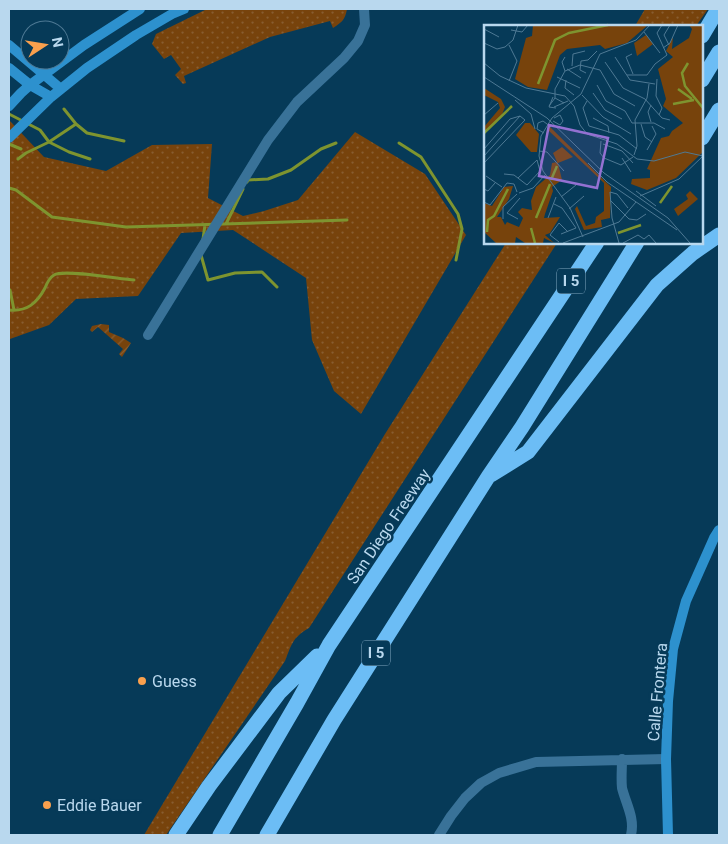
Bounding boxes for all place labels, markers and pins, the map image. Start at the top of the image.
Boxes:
place label: Guess [152,672,197,691]
marker: Guess [136,675,148,687]
place label: Eddie Bauer [57,796,142,815]
marker: Eddie Bauer [41,799,53,811]

